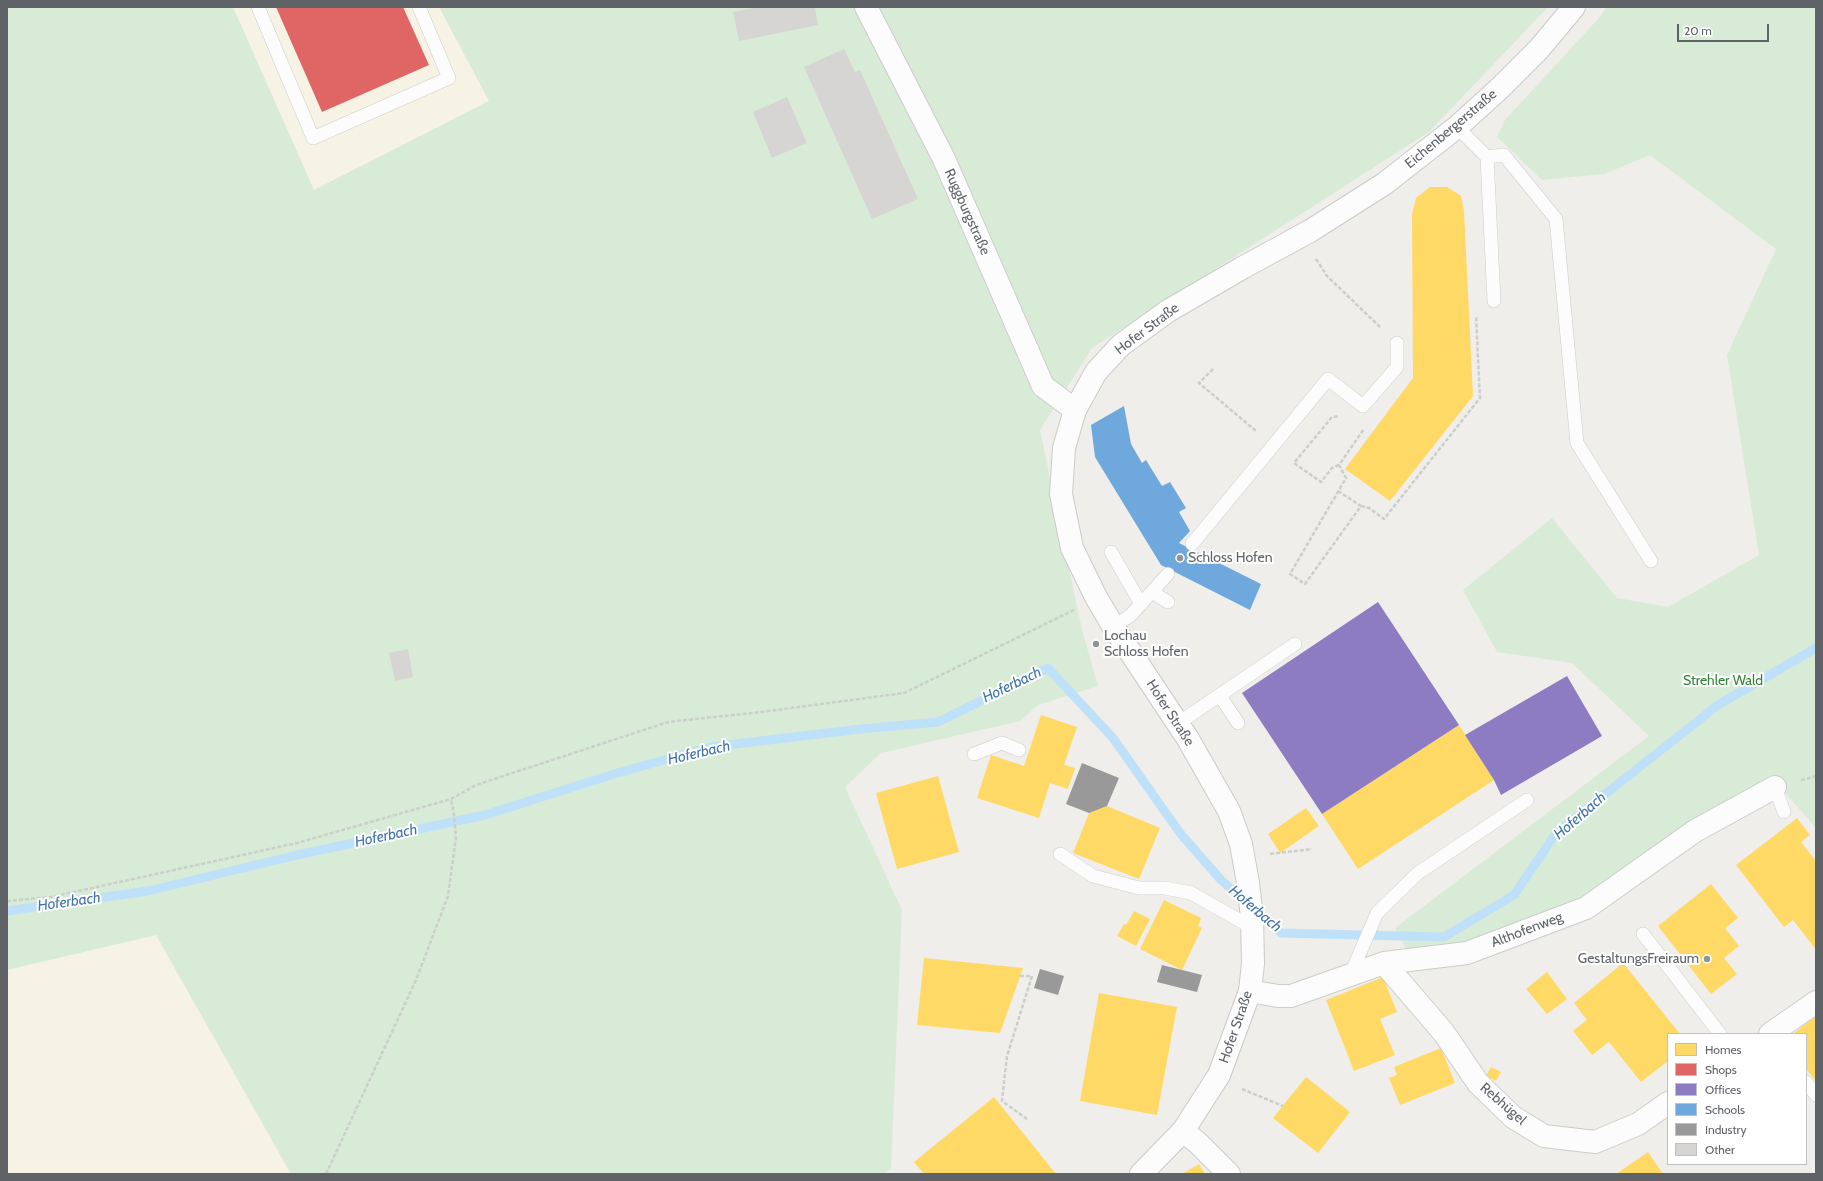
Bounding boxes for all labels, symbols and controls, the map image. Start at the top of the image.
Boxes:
scale bar [1679,16,1771,42]
text: 20 m [1684,23,1712,38]
street label: Eichenbergerstraße [1402,86,1500,172]
street label: Ruggburgstraße [940,166,994,258]
street label: Hofer Straße [1112,300,1182,358]
place label: Schloss Hofen [1188,550,1273,566]
marker: Schloss Hofen [1175,553,1185,563]
place label: Lochau Schloss Hofen [1104,628,1189,660]
marker: Lochau Schloss Hofen [1091,639,1101,649]
water label: Hoferbach [980,663,1044,707]
park label: Strehler Wald [1683,673,1763,689]
street label: Hofer Straße [1142,677,1198,749]
water label: Hoferbach [666,737,732,769]
water label: Hoferbach [1550,788,1610,844]
water label: Hoferbach [353,821,419,851]
water label: Hoferbach [1225,882,1285,936]
water label: Hoferbach [36,889,102,915]
street label: Althofenweg [1489,909,1565,951]
place label: GestaltungsFreiraum [1578,951,1699,967]
marker: GestaltungsFreiraum [1702,954,1712,964]
street label: Hofer Straße [1216,989,1256,1065]
legend [1667,1033,1807,1165]
text: Homes [1705,1042,1742,1057]
text: Shops [1705,1062,1737,1077]
street label: Rebhügel [1477,1079,1529,1129]
text: Offices [1705,1082,1741,1097]
text: Schools [1705,1102,1745,1117]
text: Industry [1705,1122,1746,1137]
text: Other [1705,1142,1735,1157]

